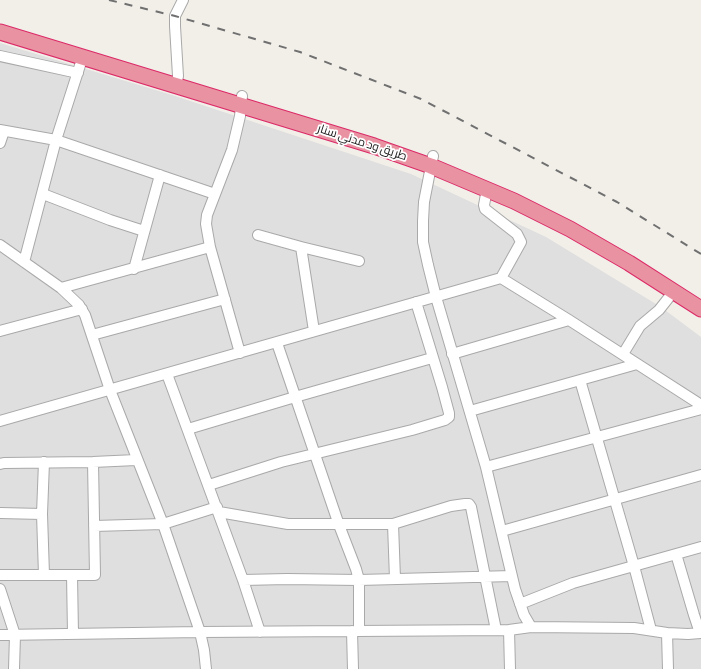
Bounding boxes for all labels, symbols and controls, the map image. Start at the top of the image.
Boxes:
street label: طريق ود مدني سنار [315,122,409,164]

